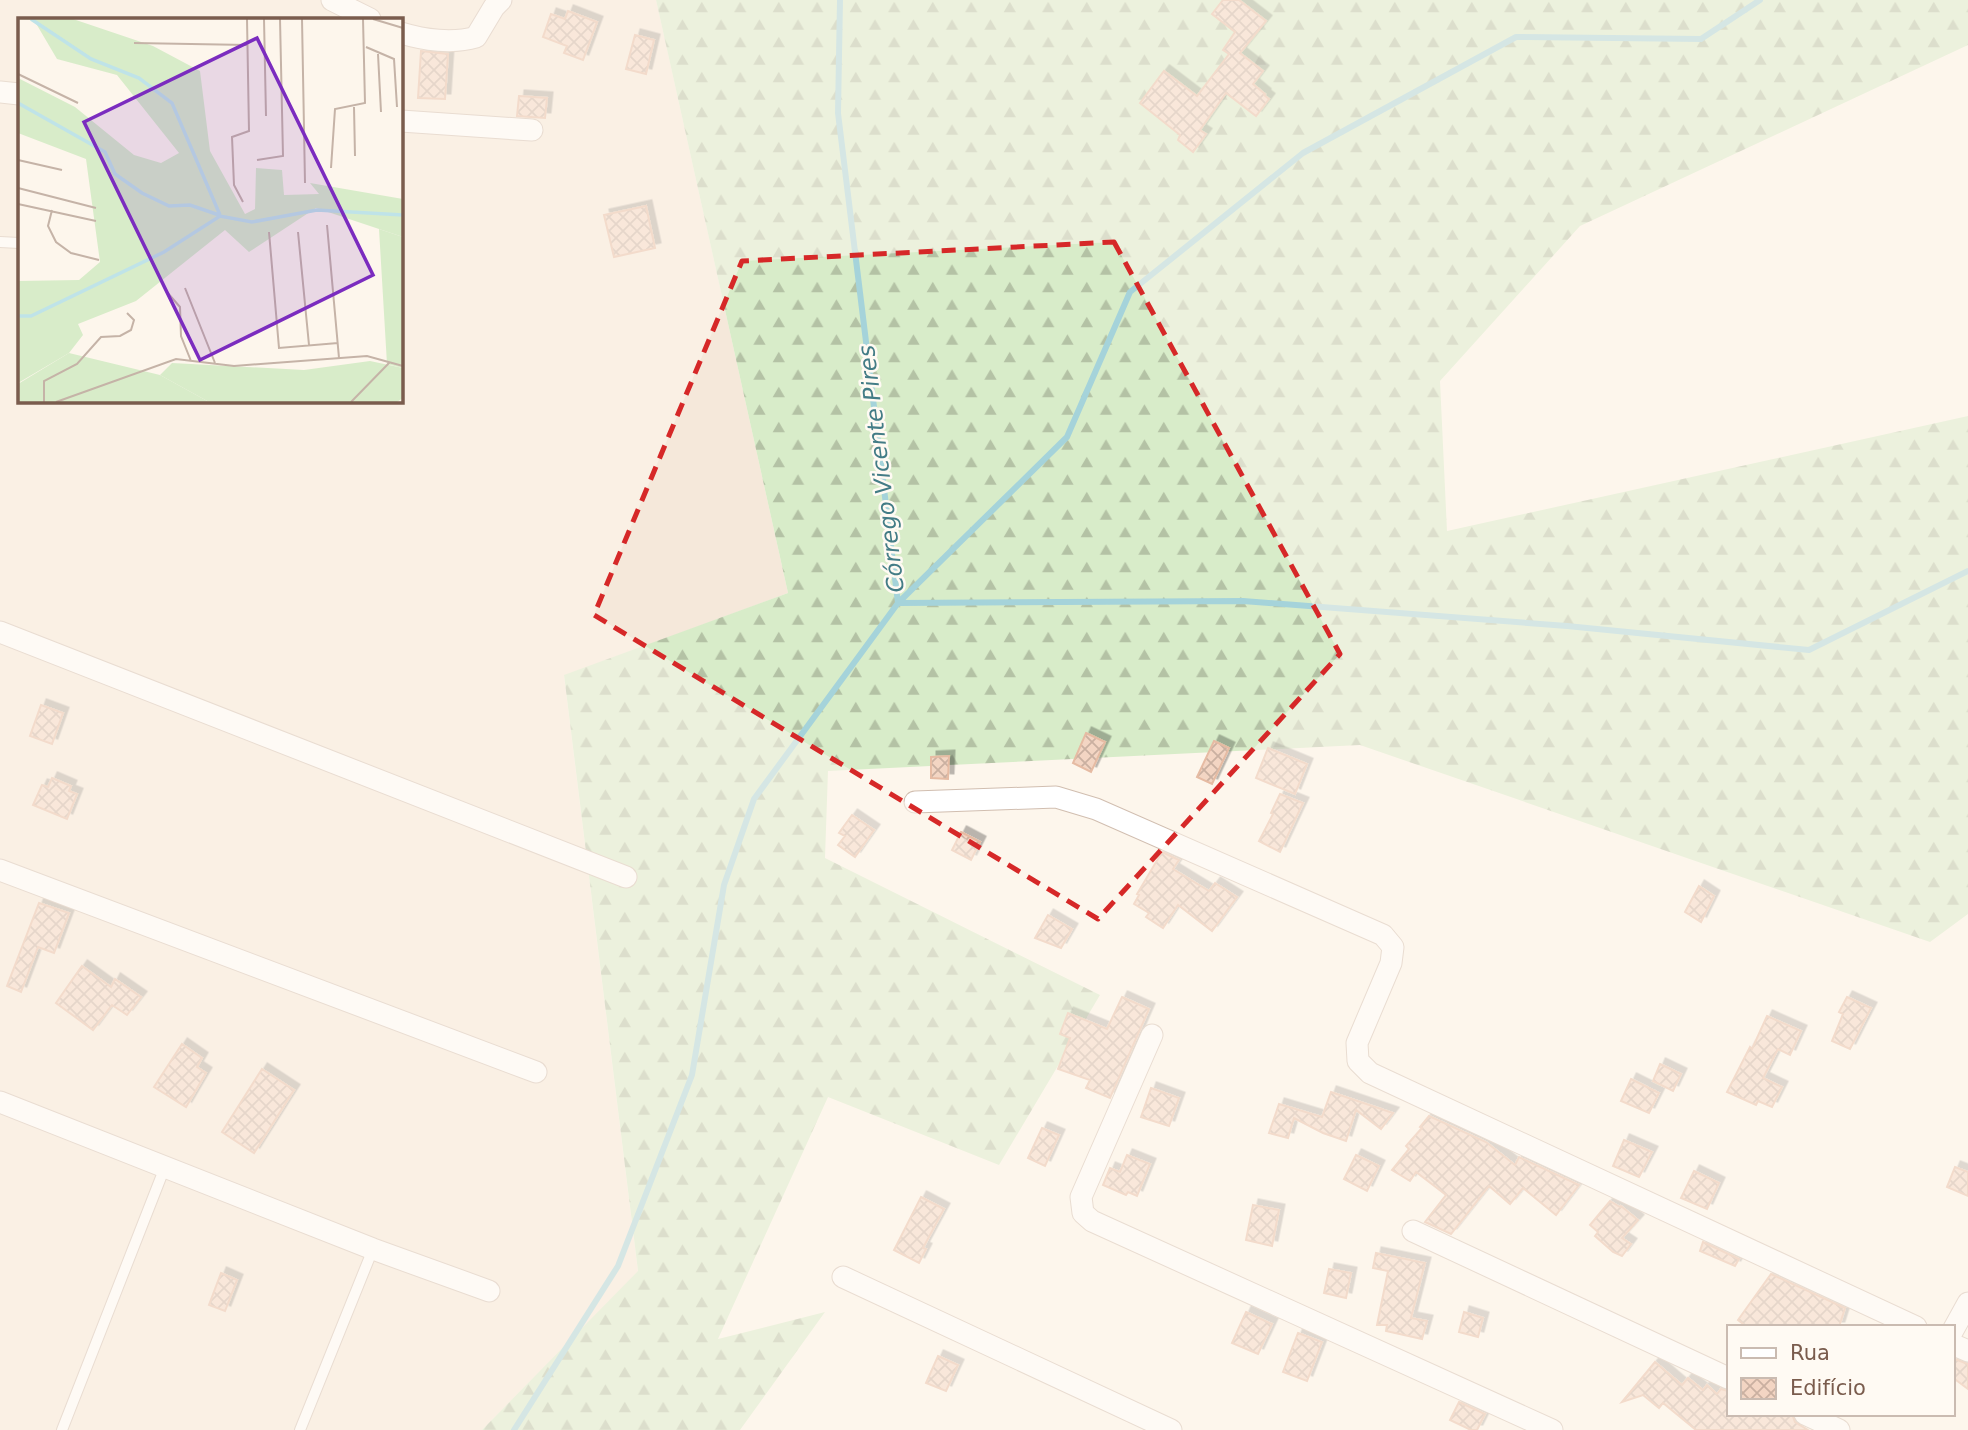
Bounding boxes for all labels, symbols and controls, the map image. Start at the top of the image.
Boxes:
inset map [18,18,402,402]
water label: Córrego Vicente Pires [853,344,909,594]
legend [1727,1325,1954,1416]
text: Rua [1790,1341,1830,1365]
text: Edifício [1790,1376,1866,1400]

